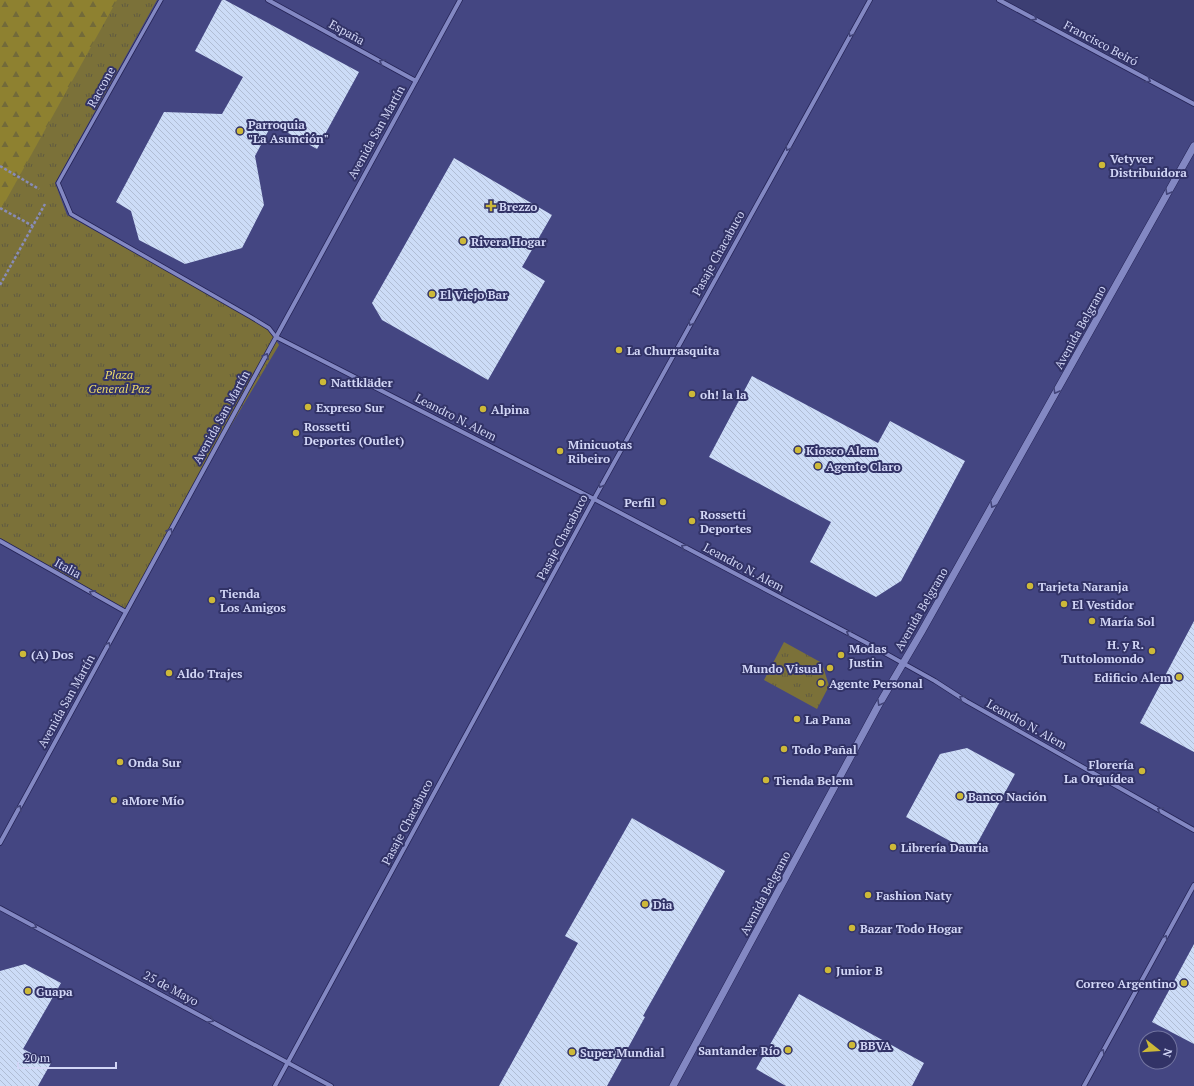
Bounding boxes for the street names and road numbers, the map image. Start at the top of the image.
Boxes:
street label: España [327,16,367,48]
street label: Francisco Beiró [1061,17,1141,69]
street label: Raccone [84,64,118,110]
street label: Avenida San Martín [344,83,408,181]
street label: Pasaje Chacabuco [688,208,748,298]
street label: Avenida Belgrano [1051,282,1109,371]
street label: Avenida San Martín [189,368,253,466]
street label: Leandro N. Alem [413,390,500,444]
street label: Pasaje Chacabuco [533,491,591,582]
street label: Leandro N. Alem [701,539,787,595]
street label: Italia [52,555,84,581]
street label: Avenida Belgrano [891,565,951,653]
street label: Avenida San Martín [34,652,98,750]
street label: Leandro N. Alem [984,696,1070,752]
street label: Pasaje Chacabuco [378,776,436,867]
street label: Avenida Belgrano [736,848,794,938]
street label: 25 de Mayo [141,967,201,1009]

